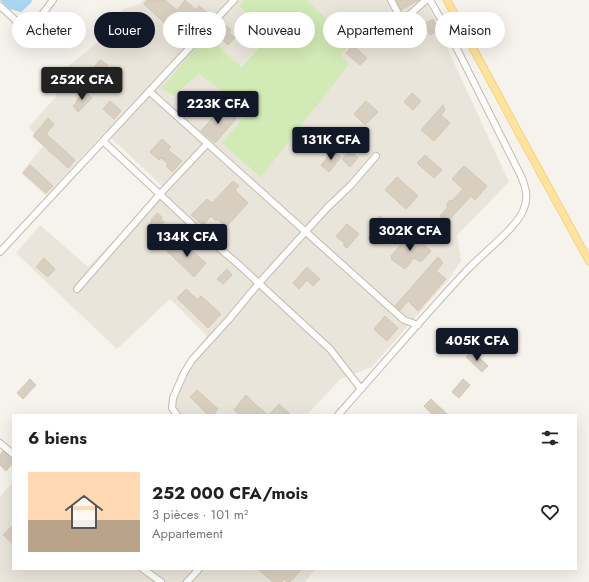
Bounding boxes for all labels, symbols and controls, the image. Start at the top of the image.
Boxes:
chip: Acheter [12,12,86,48]
chip: Louer [94,12,155,48]
chip: Filtres [163,12,226,48]
chip: Nouveau [234,12,315,48]
chip: Appartement [323,12,427,48]
chip: Maison [435,12,505,48]
pin: 252K CFA [41,67,123,101]
text: 252K CFA [50,70,114,89]
pin: 223K CFA [177,91,259,125]
text: 223K CFA [186,94,250,113]
pin: 131K CFA [290,127,372,161]
text: 131K CFA [301,130,361,149]
pin: 302K CFA [369,218,451,252]
text: 302K CFA [378,221,442,240]
pin: 134K CFA [146,224,228,258]
text: 134K CFA [156,227,218,246]
pin: 405K CFA [436,328,518,362]
text: 405K CFA [445,331,509,350]
text: 6 biens [28,426,87,450]
icon: filters [539,427,561,449]
text: 252 000 CFA/mois [152,481,308,505]
icon: home [60,488,108,536]
icon: heart [539,501,561,523]
text: 3 pièces · 101 m² [152,505,248,524]
text: Appartement [152,524,223,543]

